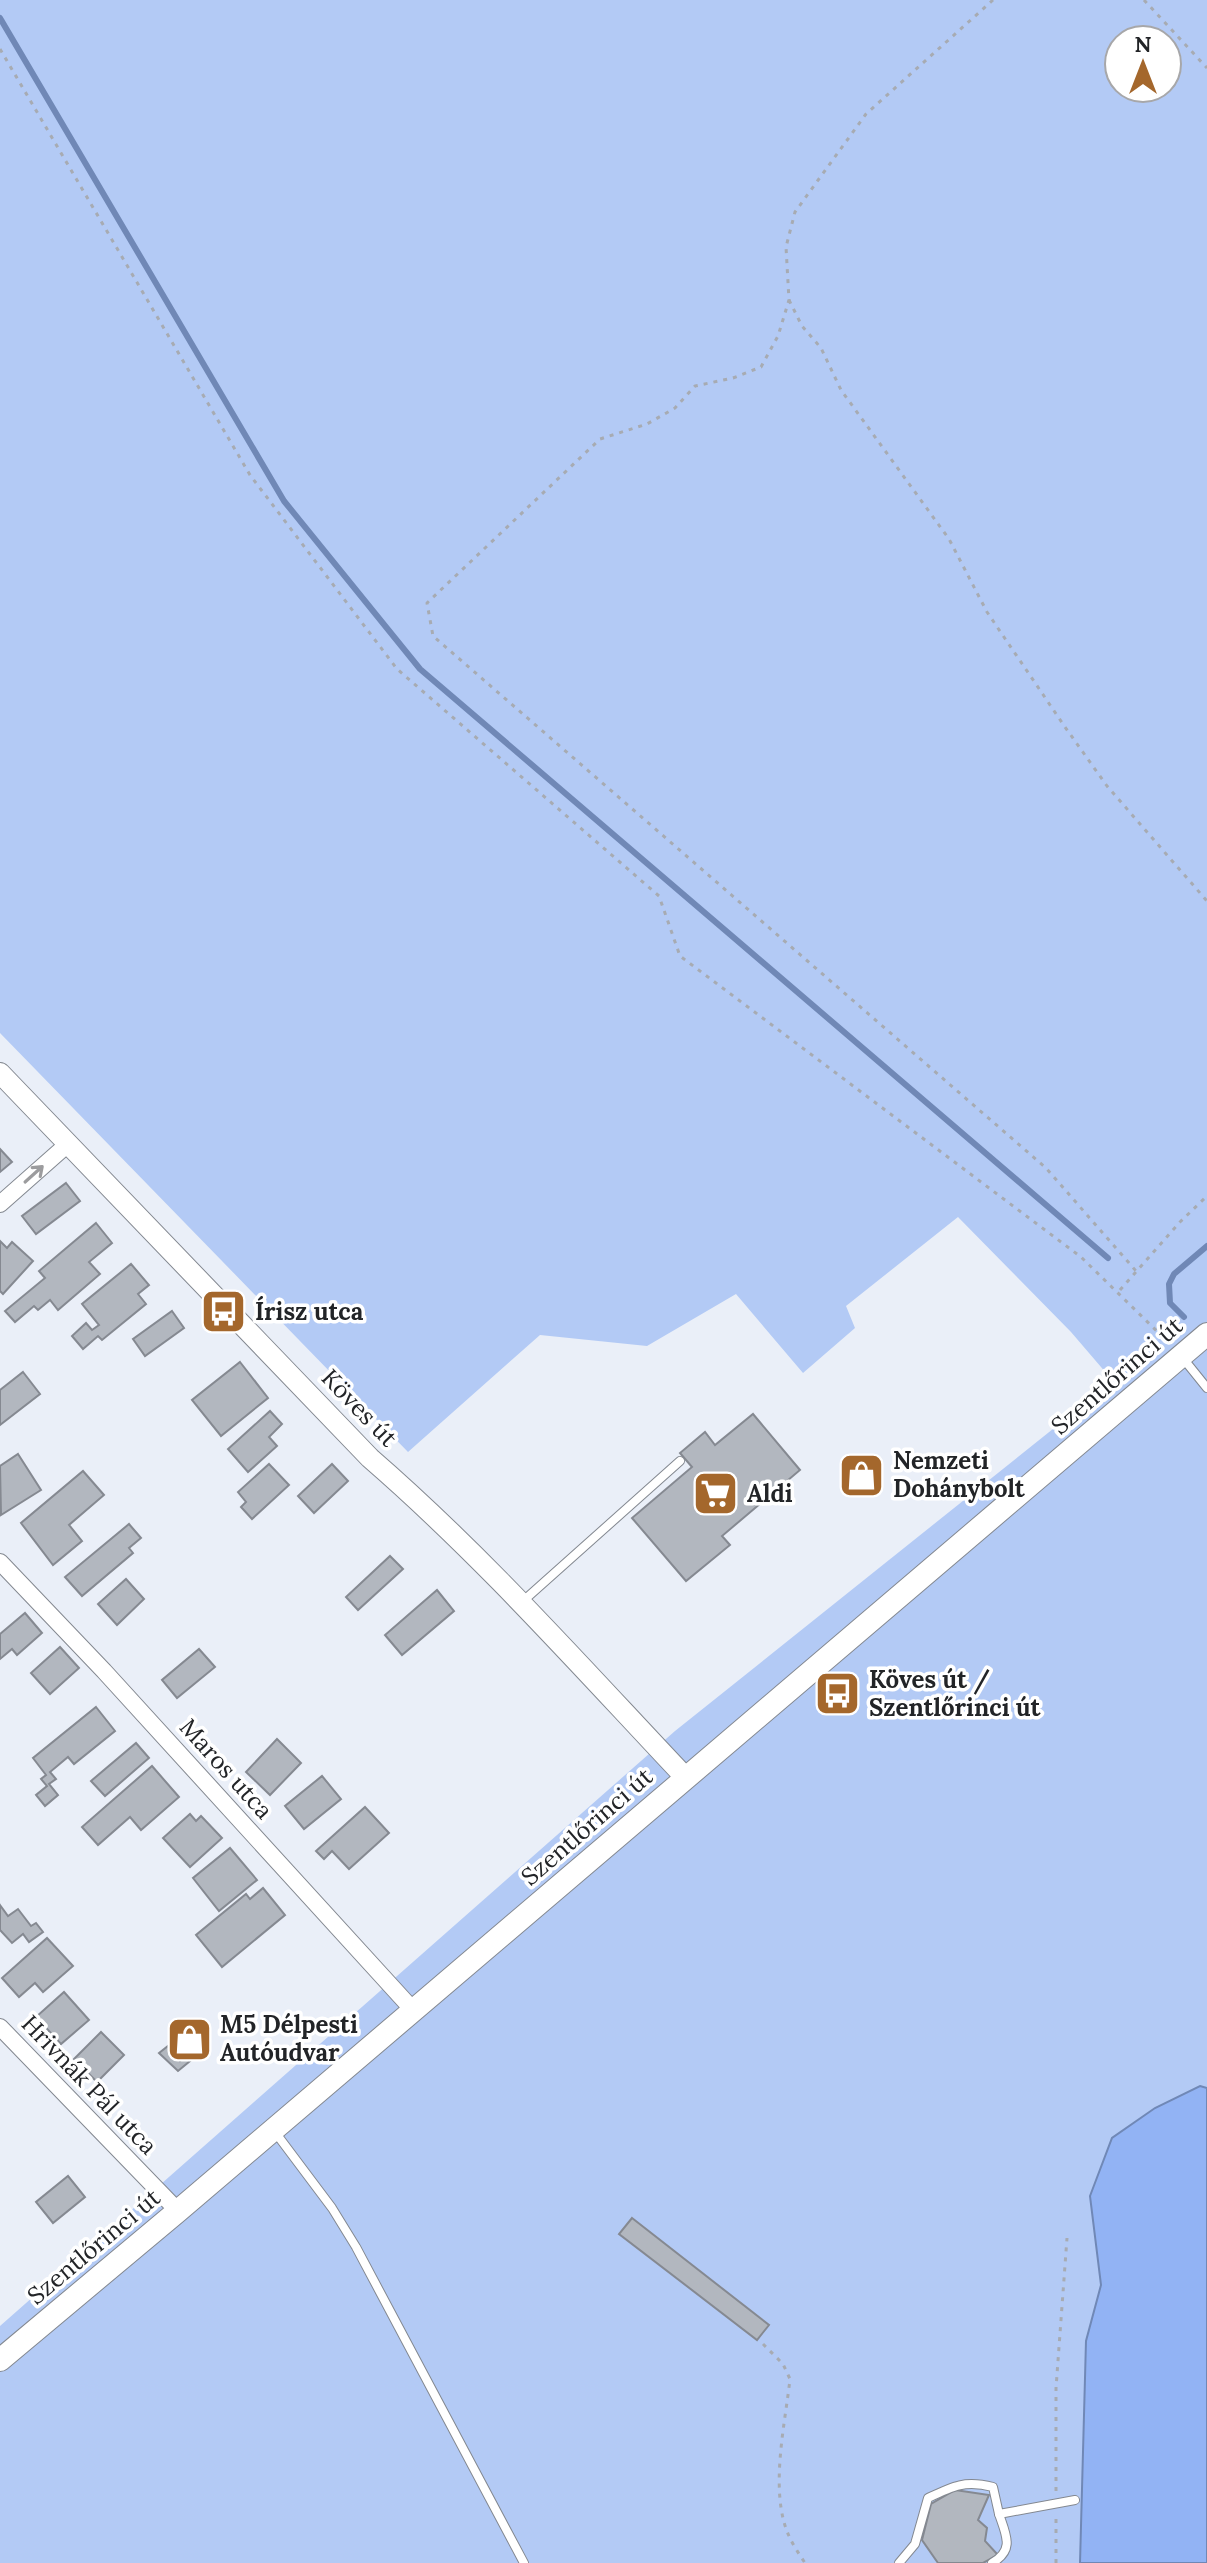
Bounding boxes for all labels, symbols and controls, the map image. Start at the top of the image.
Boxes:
north arrow [1103,24,1183,104]
text: N [1134,30,1152,58]
one-way arrow [24,1165,44,1183]
bus stop icon: Írisz utca [200,1288,248,1336]
place label: Írisz utca [255,1295,364,1327]
street label: Szentlőrinci út [1045,1310,1189,1441]
street label: Köves út [315,1362,404,1453]
place label: Nemzeti Dohánybolt [893,1445,1026,1504]
shop icon: Nemzeti Dohánybolt [838,1451,886,1499]
supermarket icon: Aldi [692,1470,740,1518]
place label: Aldi [747,1478,793,1509]
place label: Köves út / Szentlőrinci út [869,1664,1042,1723]
bus stop icon: Köves út / Szentlőrinci út [814,1670,862,1718]
street label: Maros utca [173,1712,280,1825]
street label: Szentlőrinci út [515,1761,659,1892]
street label: Hrivnák Pál utca [15,2008,164,2161]
place label: M5 Délpesti Autóudvar [220,2009,358,2068]
shop icon: M5 Délpesti Autóudvar [165,2015,213,2063]
street label: Szentlőrinci út [21,2182,167,2311]

